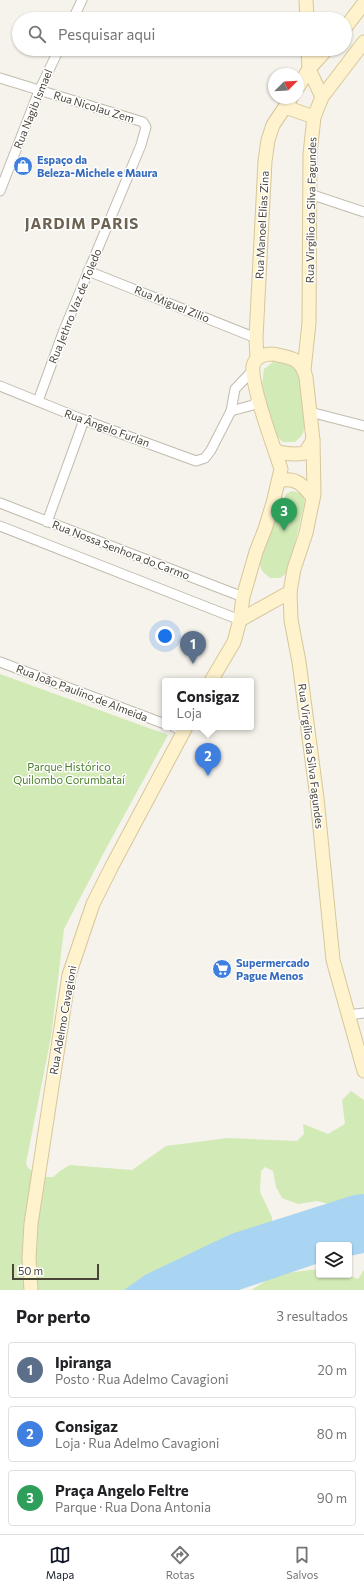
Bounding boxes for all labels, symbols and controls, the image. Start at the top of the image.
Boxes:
search box [12,12,352,56]
icon: search [26,23,48,45]
text: Pesquisar aqui [58,25,155,43]
street label: Rua Nagib Ismael [11,67,54,151]
north arrow [268,68,304,104]
street label: Rua Nicolau Zem [52,88,136,125]
street label: Rua Virgílio da Silva Fagundes [303,137,318,283]
place label: Espaço da Beleza-Michele e Maura [37,153,158,179]
shop icon: Espaço da Beleza-Michele e Maura [12,155,34,177]
street label: Rua Manoel Elias Zina [252,171,271,279]
district label: JARDIM PARIS [25,214,139,232]
street label: Rua Jethro Vaz de Toledo [46,246,105,366]
street label: Rua Miguel Zilio [133,283,212,325]
street label: Rua Ângelo Furlan [63,405,152,449]
pin: 3 [271,498,297,531]
street label: Rua Nossa Senhora do Carmo [51,517,192,582]
your location [155,626,175,646]
pin: 1 [180,631,206,664]
street label: Rua João Paulino de Almeida [14,661,150,725]
popup [162,678,254,730]
street label: Rua Virgílio da Silva Fagundes [296,683,327,829]
text: Consigaz [177,687,239,705]
text: Loja [177,705,202,721]
pin: 2 [195,743,221,776]
park label: Parque Histórico Quilombo Corumbataí [13,760,126,786]
place label: Supermercado Pague Menos [236,956,310,982]
supermarket icon: Supermercado Pague Menos [211,958,233,980]
street label: Rua Adelmo Cavagioni [46,964,79,1076]
map controls [316,1242,352,1278]
button: layers [316,1242,352,1278]
scale bar [12,1262,99,1281]
text: 50 m [18,1264,43,1277]
text: Por perto [16,1306,91,1327]
text: 3 resultados [277,1308,348,1324]
text: Ipiranga [55,1353,112,1371]
text: 1 [27,1362,33,1378]
text: 20 m [318,1362,347,1378]
text: Posto · Rua Adelmo Cavagioni [55,1371,228,1387]
text: Consigaz [55,1417,118,1435]
text: 2 [26,1426,34,1442]
text: 80 m [317,1426,347,1442]
text: Loja · Rua Adelmo Cavagioni [55,1435,219,1451]
text: Praça Angelo Feltre [55,1481,189,1499]
text: 3 [26,1490,34,1506]
text: 90 m [317,1490,347,1506]
text: Parque · Rua Dona Antonia [55,1499,211,1515]
tab: Mapa [46,1544,74,1581]
tab: Rotas [166,1544,195,1581]
tab: Salvos [286,1544,318,1581]

